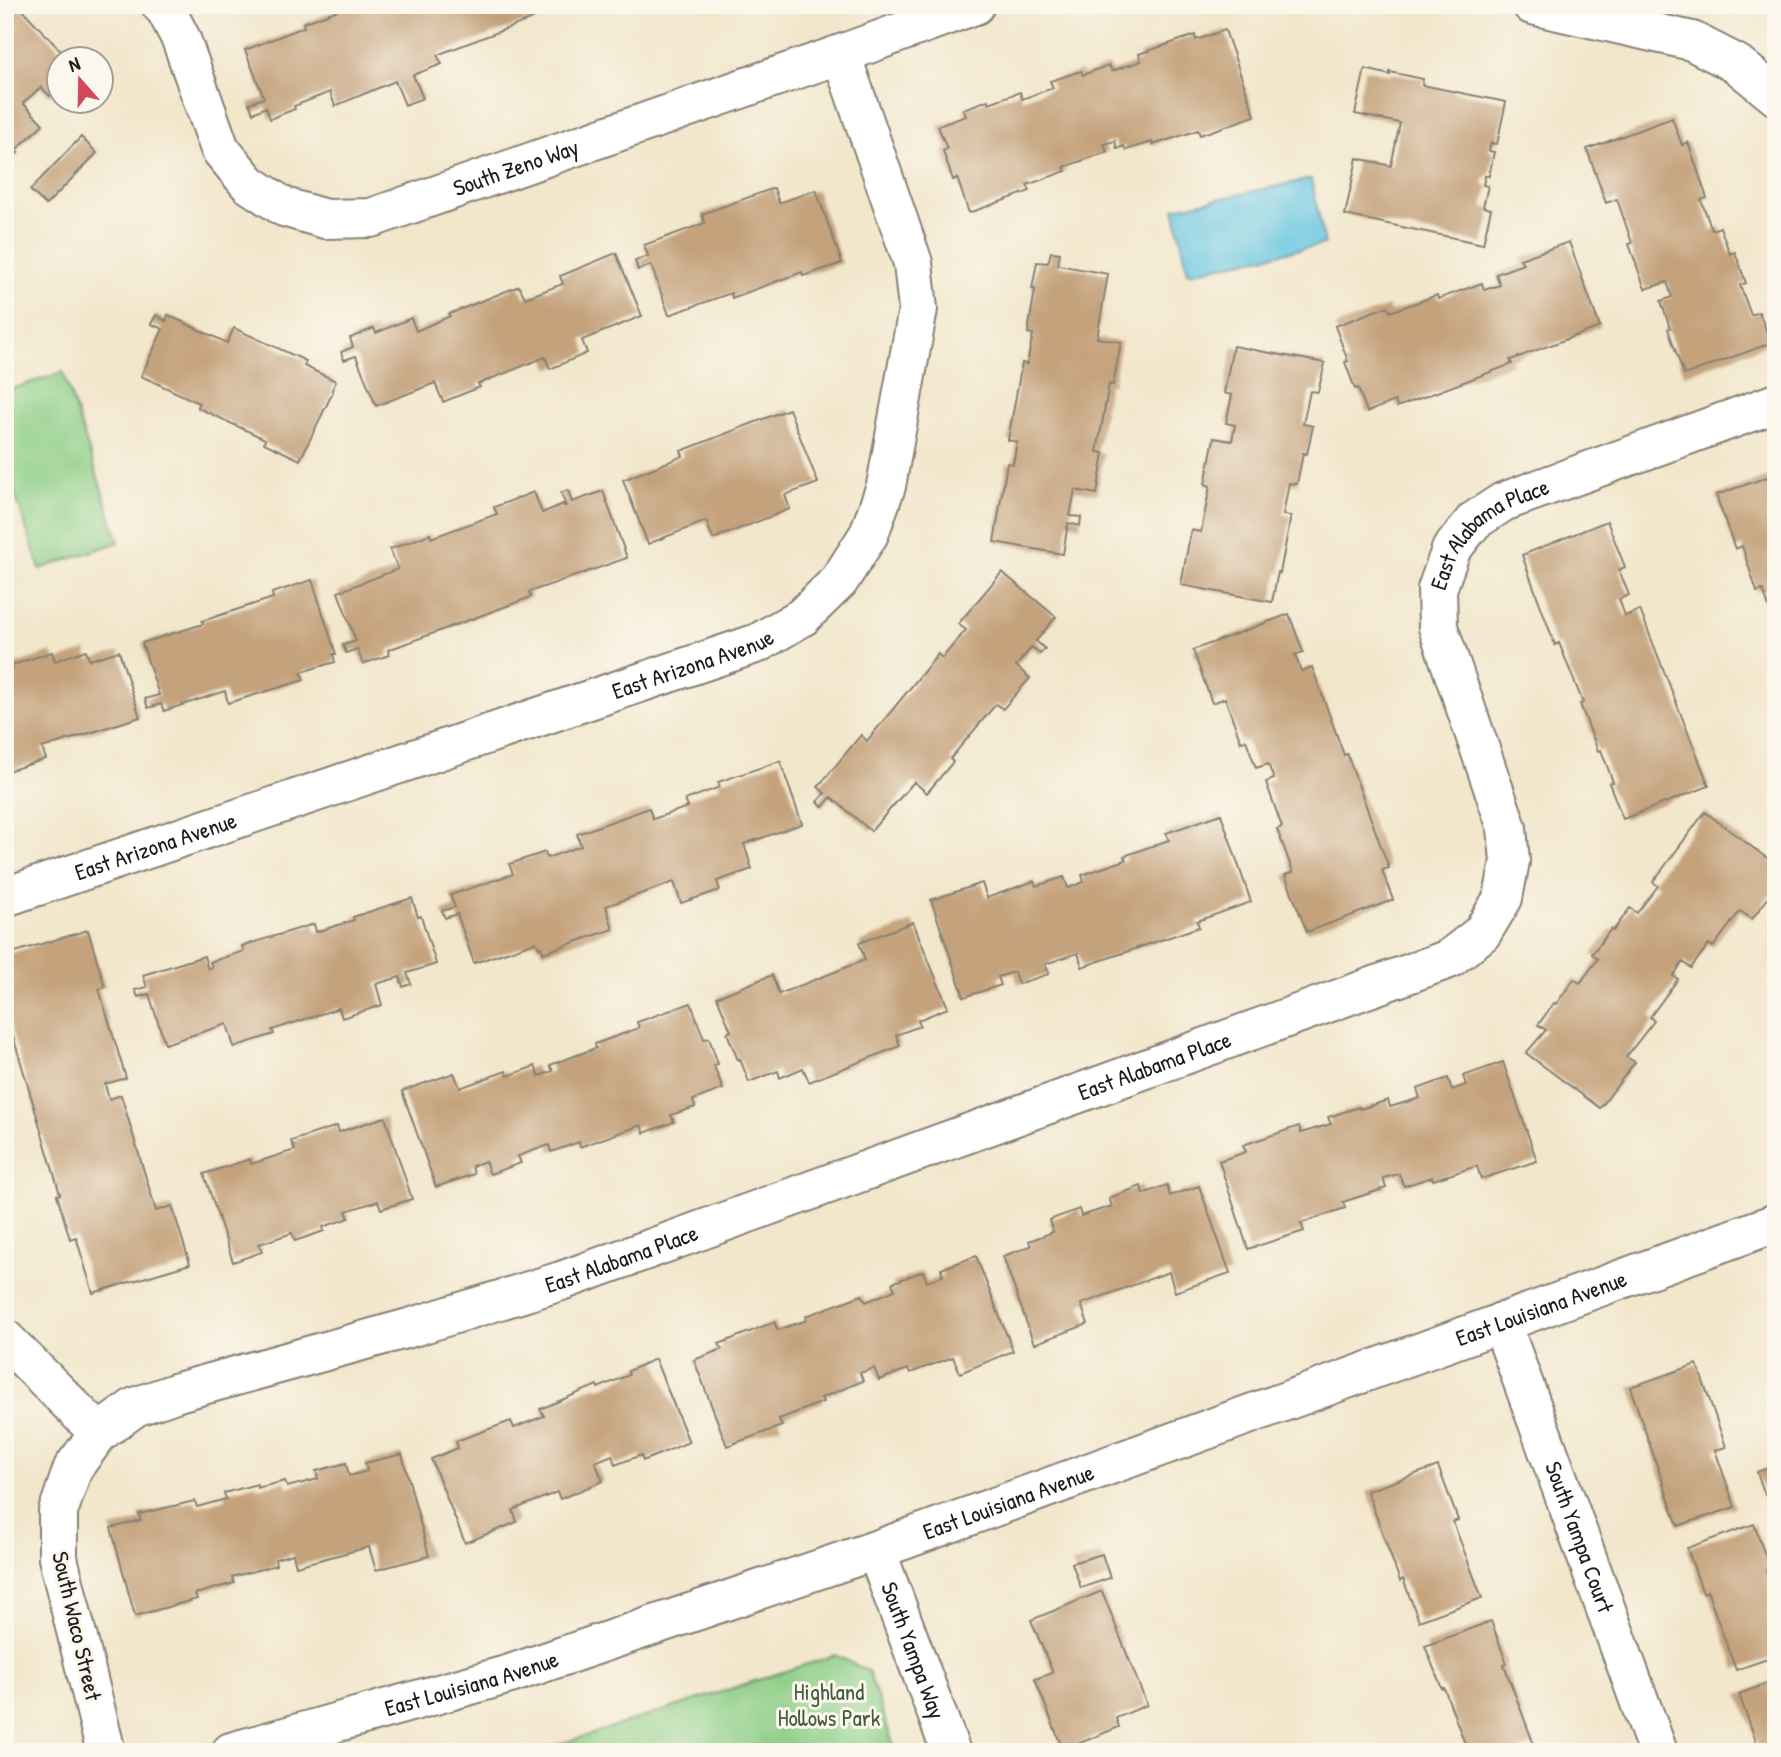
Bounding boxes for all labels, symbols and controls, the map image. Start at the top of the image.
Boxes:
north arrow [46,46,116,116]
text: N [65,50,83,78]
street label: South Zeno Way [449,131,583,203]
street label: East Alabama Place [1422,471,1553,594]
street label: East Arizona Avenue [608,621,779,706]
street label: East Arizona Avenue [71,804,240,887]
street label: East Alabama Place [1074,1023,1235,1107]
street label: East Alabama Place [541,1217,702,1300]
street label: East Louisiana Avenue [1451,1263,1631,1353]
street label: East Louisiana Avenue [919,1456,1098,1547]
street label: South Yampa Court [1538,1457,1622,1618]
street label: South Waco Street [45,1548,110,1705]
street label: South Yampa Way [874,1577,953,1723]
street label: East Louisiana Avenue [381,1643,562,1723]
park label: Highland Hollows Park [778,1676,881,1733]

